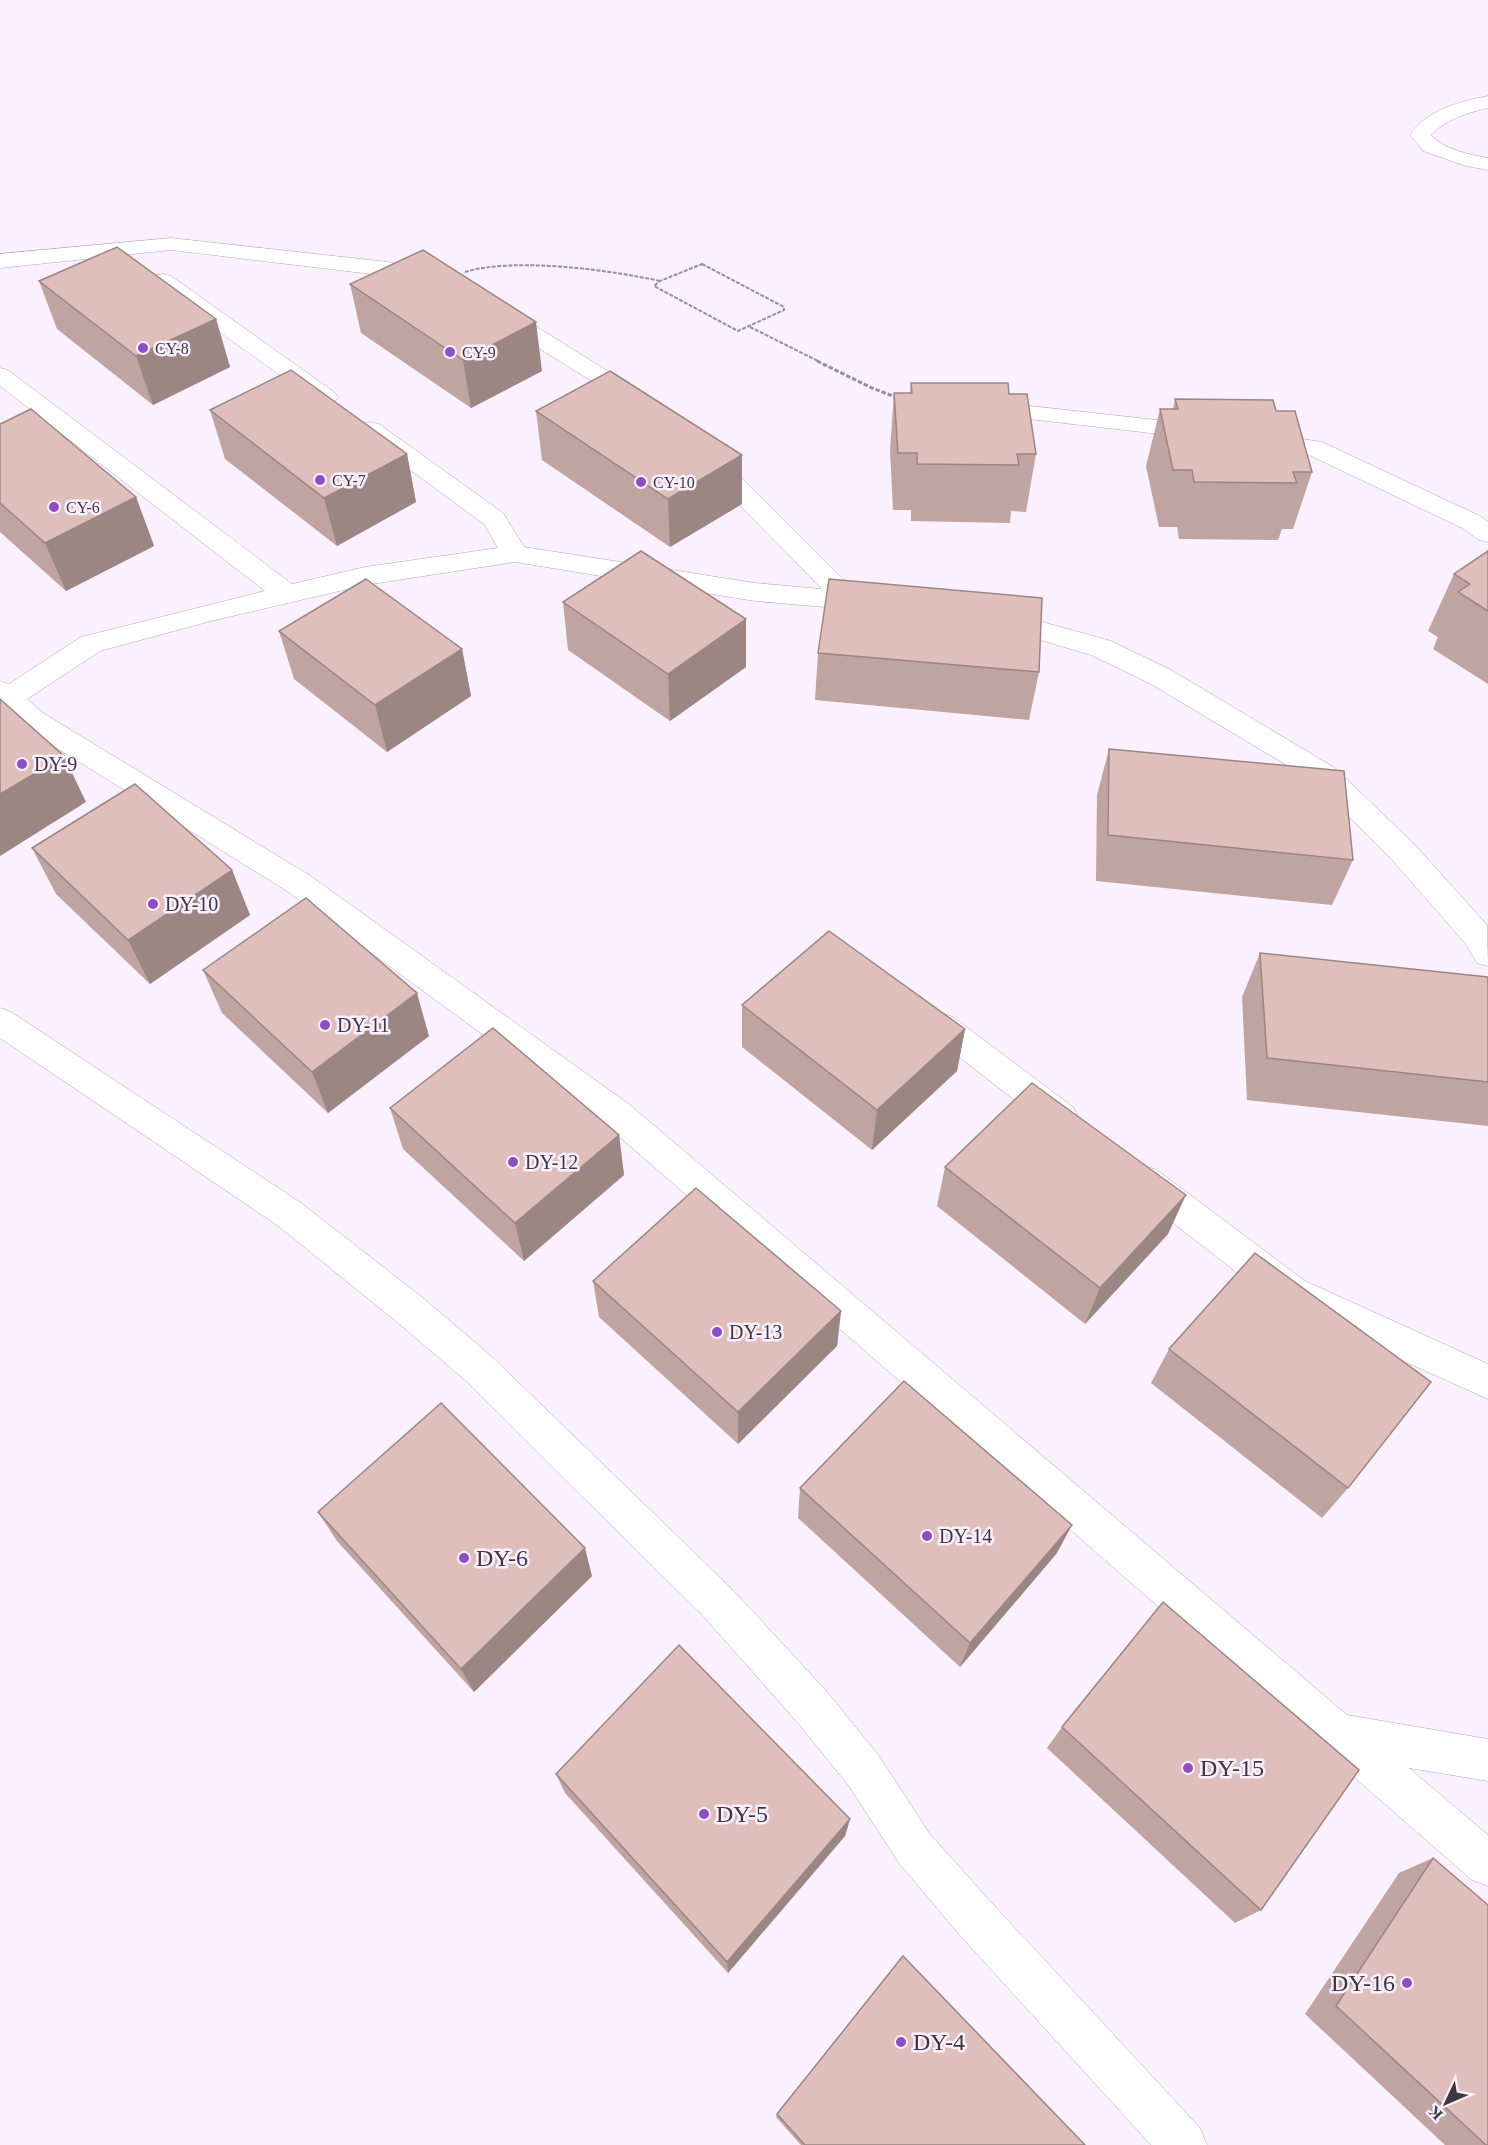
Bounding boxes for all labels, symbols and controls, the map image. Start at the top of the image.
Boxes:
place label: CY-8 [155,340,189,357]
marker: CY-8 [136,341,150,355]
place label: CY-9 [462,344,496,361]
marker: CY-9 [443,345,457,359]
place label: CY-7 [332,472,366,489]
marker: CY-7 [313,473,327,487]
place label: CY-10 [653,474,695,491]
marker: CY-10 [634,475,648,489]
place label: CY-6 [66,499,100,516]
marker: CY-6 [47,500,61,514]
place label: DY-9 [34,753,77,775]
marker: DY-9 [15,757,29,771]
place label: DY-10 [165,893,218,915]
marker: DY-10 [146,897,160,911]
place label: DY-11 [337,1014,390,1036]
marker: DY-11 [318,1018,332,1032]
place label: DY-12 [525,1151,578,1173]
marker: DY-12 [506,1155,520,1169]
place label: DY-13 [729,1321,782,1343]
marker: DY-13 [710,1325,724,1339]
place label: DY-14 [939,1525,992,1547]
marker: DY-14 [920,1529,934,1543]
place label: DY-6 [476,1545,528,1571]
marker: DY-6 [457,1551,471,1565]
place label: DY-15 [1200,1755,1264,1781]
marker: DY-15 [1181,1761,1195,1775]
place label: DY-5 [716,1801,768,1827]
marker: DY-5 [697,1807,711,1821]
place label: DY-16 [1331,1970,1395,1996]
marker: DY-16 [1400,1976,1414,1990]
place label: DY-4 [913,2029,965,2055]
marker: DY-4 [894,2035,908,2049]
north arrow [1416,2073,1476,2133]
text: K [1425,2102,1446,2123]

